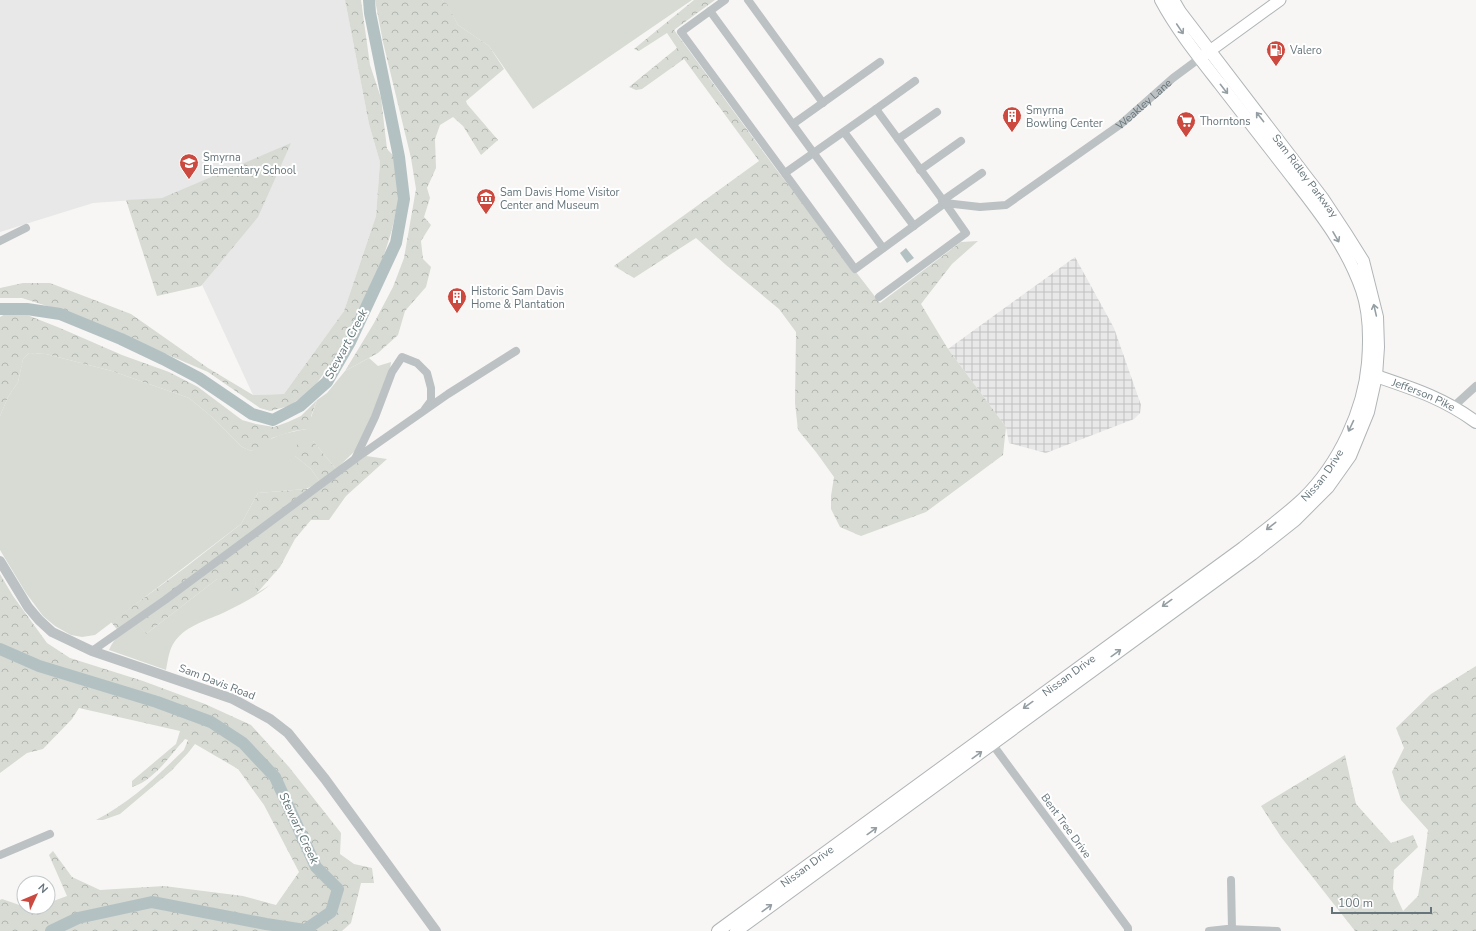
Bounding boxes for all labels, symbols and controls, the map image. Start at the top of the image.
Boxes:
one-way arrow [1176,24,1184,35]
fuel station icon: Valero [1265,39,1287,67]
place label: Valero [1289,43,1322,58]
street label: Weakley Lane [1112,75,1175,133]
one-way arrow [1220,84,1228,95]
place label: Smyrna Bowling Center [1026,103,1103,131]
building icon: Smyrna Bowling Center [1001,105,1023,133]
supermarket icon: Thorntons [1175,110,1197,138]
one-way arrow [1256,111,1264,122]
place label: Thorntons [1200,114,1251,129]
street label: Sam Ridley Parkway [1269,131,1342,221]
place label: Smyrna Elementary School [203,150,297,178]
school or university icon: Smyrna Elementary School [178,152,200,180]
place label: Sam Davis Home Visitor Center and Museum [500,185,620,213]
museum icon: Sam Davis Home Visitor Center and Museum [475,187,497,215]
one-way arrow [1333,231,1341,243]
place label: Historic Sam Davis Home & Plantation [471,284,565,312]
building icon: Historic Sam Davis Home & Plantation [446,286,468,314]
one-way arrow [1371,304,1379,317]
water label: Stewart Creek [321,305,372,382]
street label: Jefferson Pike [1389,374,1458,415]
one-way arrow [1347,419,1354,431]
street label: Nissan Drive [1297,446,1347,505]
one-way arrow [1266,521,1277,530]
one-way arrow [1162,599,1173,607]
one-way arrow [1110,649,1121,657]
street label: Nissan Drive [1039,651,1098,700]
street label: Sam Davis Road [177,661,257,703]
one-way arrow [1023,700,1034,709]
one-way arrow [971,751,982,759]
water label: Stewart Creek [275,790,323,867]
street label: Bent Tree Drive [1037,791,1095,861]
one-way arrow [866,827,877,835]
street label: Nissan Drive [777,842,837,891]
north arrow [16,875,56,915]
text: N [35,880,51,897]
scale bar [1332,889,1431,915]
text: 100 m [1338,895,1373,911]
one-way arrow [761,904,772,912]

